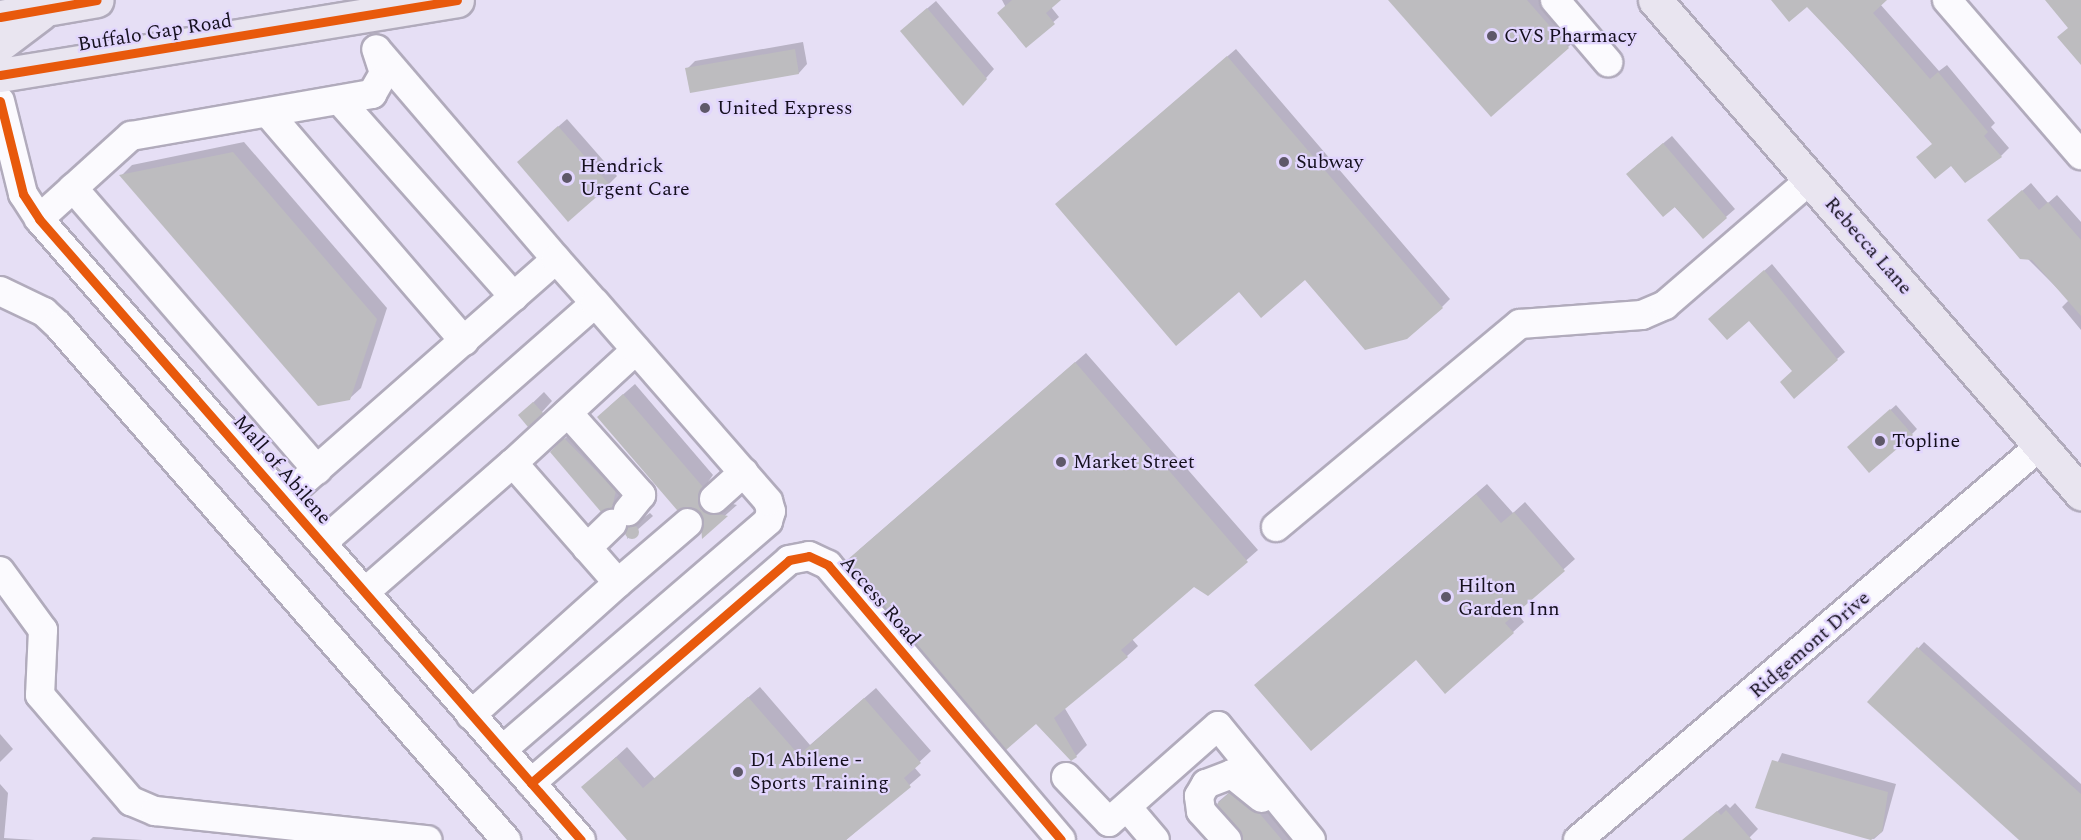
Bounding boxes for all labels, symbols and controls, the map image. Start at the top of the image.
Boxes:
street label: Buffalo Gap Road [76,9,234,57]
place label: CVS Pharmacy [1504,24,1637,48]
marker: CVS Pharmacy [1485,29,1499,43]
place label: United Express [717,96,853,120]
marker: United Express [698,101,712,115]
place label: Subway [1296,150,1363,174]
place label: Hendrick Urgent Care [580,154,690,201]
marker: Subway [1277,155,1291,169]
marker: Hendrick Urgent Care [558,169,576,187]
street label: Rebecca Lane [1819,192,1917,300]
street label: Mall of Abilene [228,410,336,530]
place label: Topline [1892,429,1960,453]
marker: Topline [1873,434,1887,448]
place label: Market Street [1073,450,1195,474]
marker: Market Street [1054,455,1068,469]
street label: Access Road [835,551,925,651]
place label: Hilton Garden Inn [1458,574,1560,621]
street label: Ridgemont Drive [1745,586,1875,704]
marker: Hilton Garden Inn [1439,590,1453,604]
place label: D1 Abilene - Sports Training [750,748,889,795]
marker: D1 Abilene - Sports Training [731,765,745,779]

